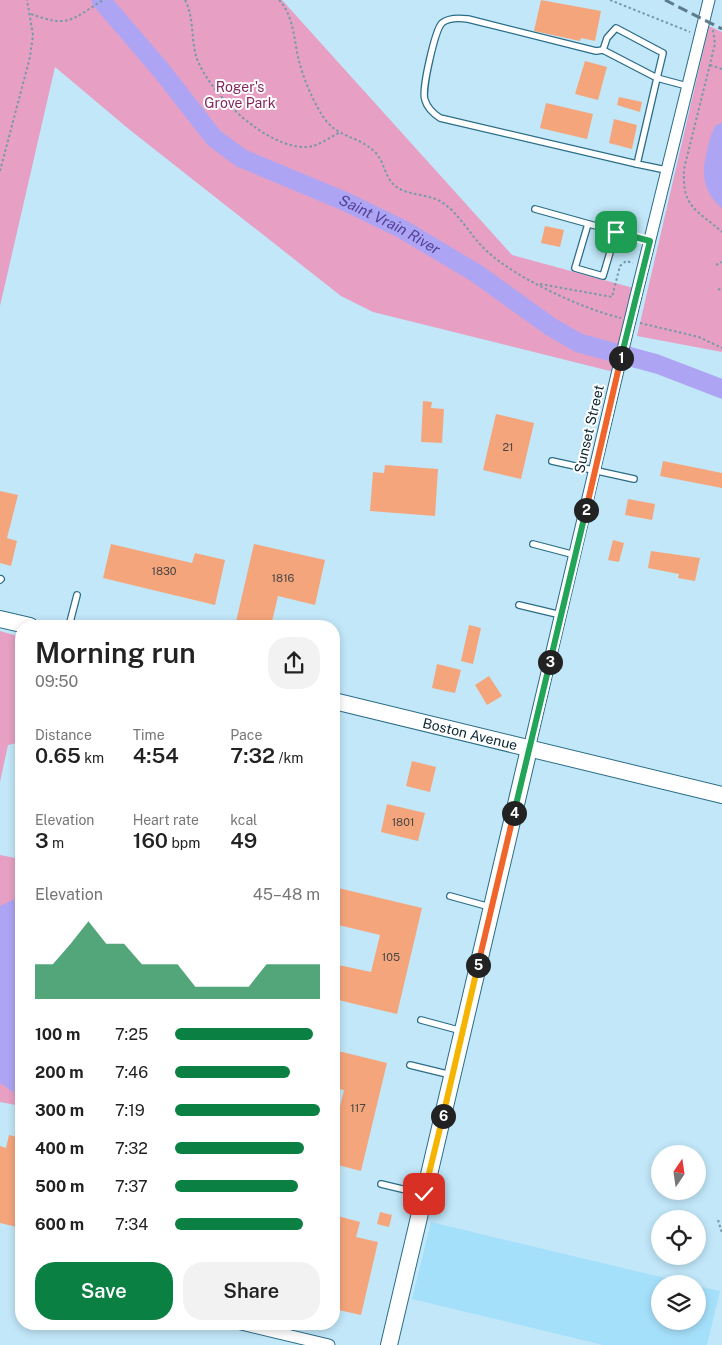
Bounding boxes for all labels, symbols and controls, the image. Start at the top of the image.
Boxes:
park label: Roger's Grove Park [204,79,276,111]
water label: Saint Vrain River [337,191,444,258]
pin [595,211,637,253]
icon: arrive [602,218,630,246]
pin: 1 [608,346,634,370]
text: 1 [619,350,625,366]
street label: Sunset Street [571,383,607,475]
house number: 21 [502,441,514,453]
pin: 2 [574,498,598,522]
text: 2 [582,502,591,518]
house number: 1830 [151,565,177,577]
house number: 1816 [272,572,295,584]
text: Morning run [35,636,196,669]
button: share [268,637,320,689]
pin: 3 [538,650,562,674]
text: 3 [546,654,555,670]
text: 09:50 [35,672,78,691]
street label: Boston Avenue [421,715,519,753]
text: Distance [35,727,92,743]
text: Time [133,727,165,743]
text: Pace [230,727,262,743]
text: 0.65 [35,743,81,768]
text: 4:54 [133,743,179,768]
text: 7:32 [230,743,275,768]
text: km [81,750,104,766]
text: /km [275,750,303,766]
pin: 4 [502,800,526,826]
text: 4 [510,805,519,821]
text: Elevation [35,812,94,828]
text: Heart rate [133,812,199,828]
text: kcal [230,812,257,828]
house number: 1801 [392,816,414,828]
text: 3 [35,828,49,853]
text: 160 [133,828,168,853]
text: 49 [230,828,257,853]
text: m [49,835,64,851]
text: bpm [168,835,200,851]
text: Elevation [35,885,103,904]
text: 45–48 m [253,885,320,904]
house number: 105 [382,951,400,963]
pin: 5 [466,952,490,978]
text: 5 [474,957,483,973]
text: 100 m [35,1025,80,1044]
text: 7:25 [115,1025,148,1044]
text: 200 m [35,1063,84,1082]
text: 7:46 [115,1063,148,1082]
text: 300 m [35,1101,84,1120]
text: 7:19 [115,1101,145,1120]
house number: 117 [350,1102,366,1114]
pin: 6 [430,1104,456,1128]
text: 6 [439,1108,448,1124]
text: 400 m [35,1139,84,1158]
text: 7:32 [115,1139,148,1158]
north arrow [651,1145,706,1200]
map controls [651,1145,706,1330]
pin [403,1173,445,1215]
text: 500 m [35,1177,84,1196]
text: 7:37 [115,1177,148,1196]
icon: check [410,1180,438,1208]
button: locate [651,1210,706,1265]
text: 600 m [35,1215,84,1234]
text: 7:34 [115,1215,148,1234]
button: Save [35,1262,173,1320]
button: Share [183,1262,320,1320]
button: layers [651,1275,706,1330]

